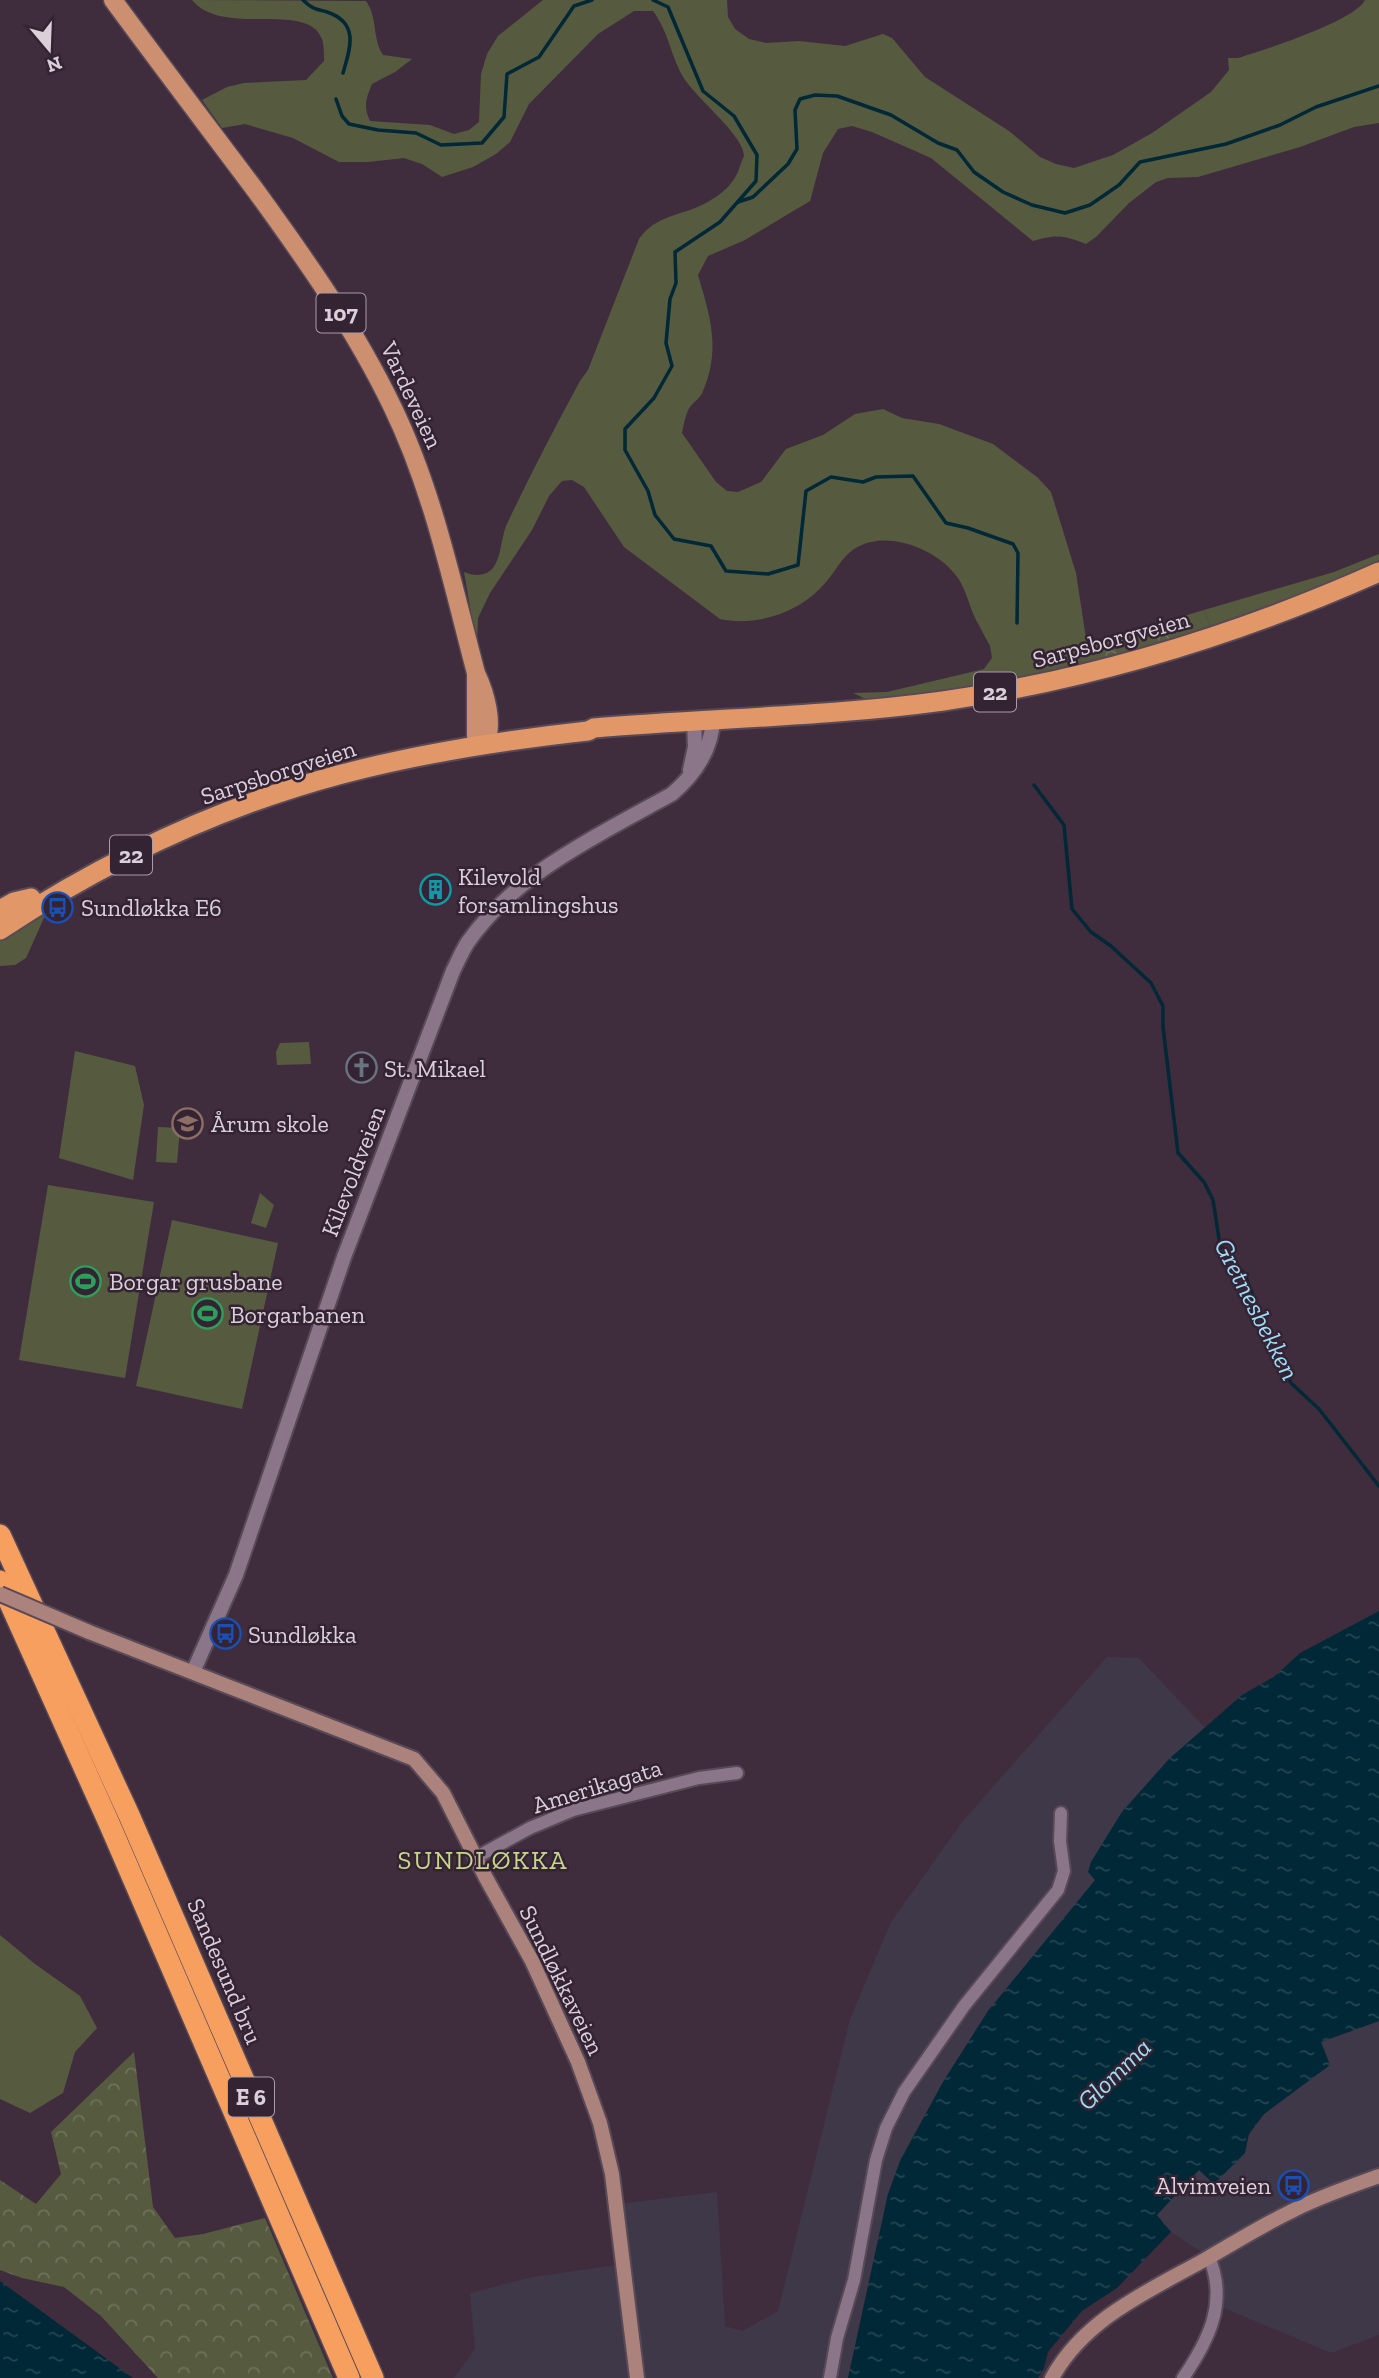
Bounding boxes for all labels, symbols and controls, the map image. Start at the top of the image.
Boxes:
north arrow [14,14,84,84]
text: N [44,51,65,78]
road number: 107 [316,294,366,332]
street label: Vardeveien [374,336,449,453]
street label: Sarpsborgveien [1029,604,1193,674]
road number: 22 [974,672,1016,712]
street label: Sarpsborgveien [197,733,359,811]
road number: 22 [110,835,152,874]
place label: Kilevold forsamlingshus [458,862,619,919]
building icon: Kilevold forsamlingshus [418,873,452,907]
bus stop icon: Sundløkka E6 [41,890,75,924]
place label: Sundløkka E6 [81,893,222,922]
church icon: St. Mikael [344,1051,378,1085]
place label: St. Mikael [384,1054,486,1083]
street label: Kilevoldveien [315,1101,391,1240]
school or university icon: Årum skole [171,1106,205,1140]
place label: Årum skole [211,1109,329,1138]
water label: Gretnesbekken [1208,1233,1306,1385]
sports icon: Borgar grusbane [69,1264,103,1298]
place label: Borgar grusbane [109,1267,282,1296]
sports icon: Borgarbanen [190,1297,224,1331]
place label: Borgarbanen [230,1300,365,1329]
bus stop icon: Sundløkka [208,1617,242,1651]
place label: Sundløkka [248,1620,357,1649]
street label: Amerikagata [529,1752,666,1819]
district label: SUNDLØKKA [398,1844,568,1876]
street label: Sandesund bru [181,1894,269,2049]
street label: Sundløkkaveien [513,1900,611,2060]
water label: Glomma [1070,2031,1158,2117]
road number: E 6 [228,2078,274,2116]
bus stop icon: Alvimveien [1277,2168,1311,2202]
place label: Alvimveien [1155,2171,1271,2200]

